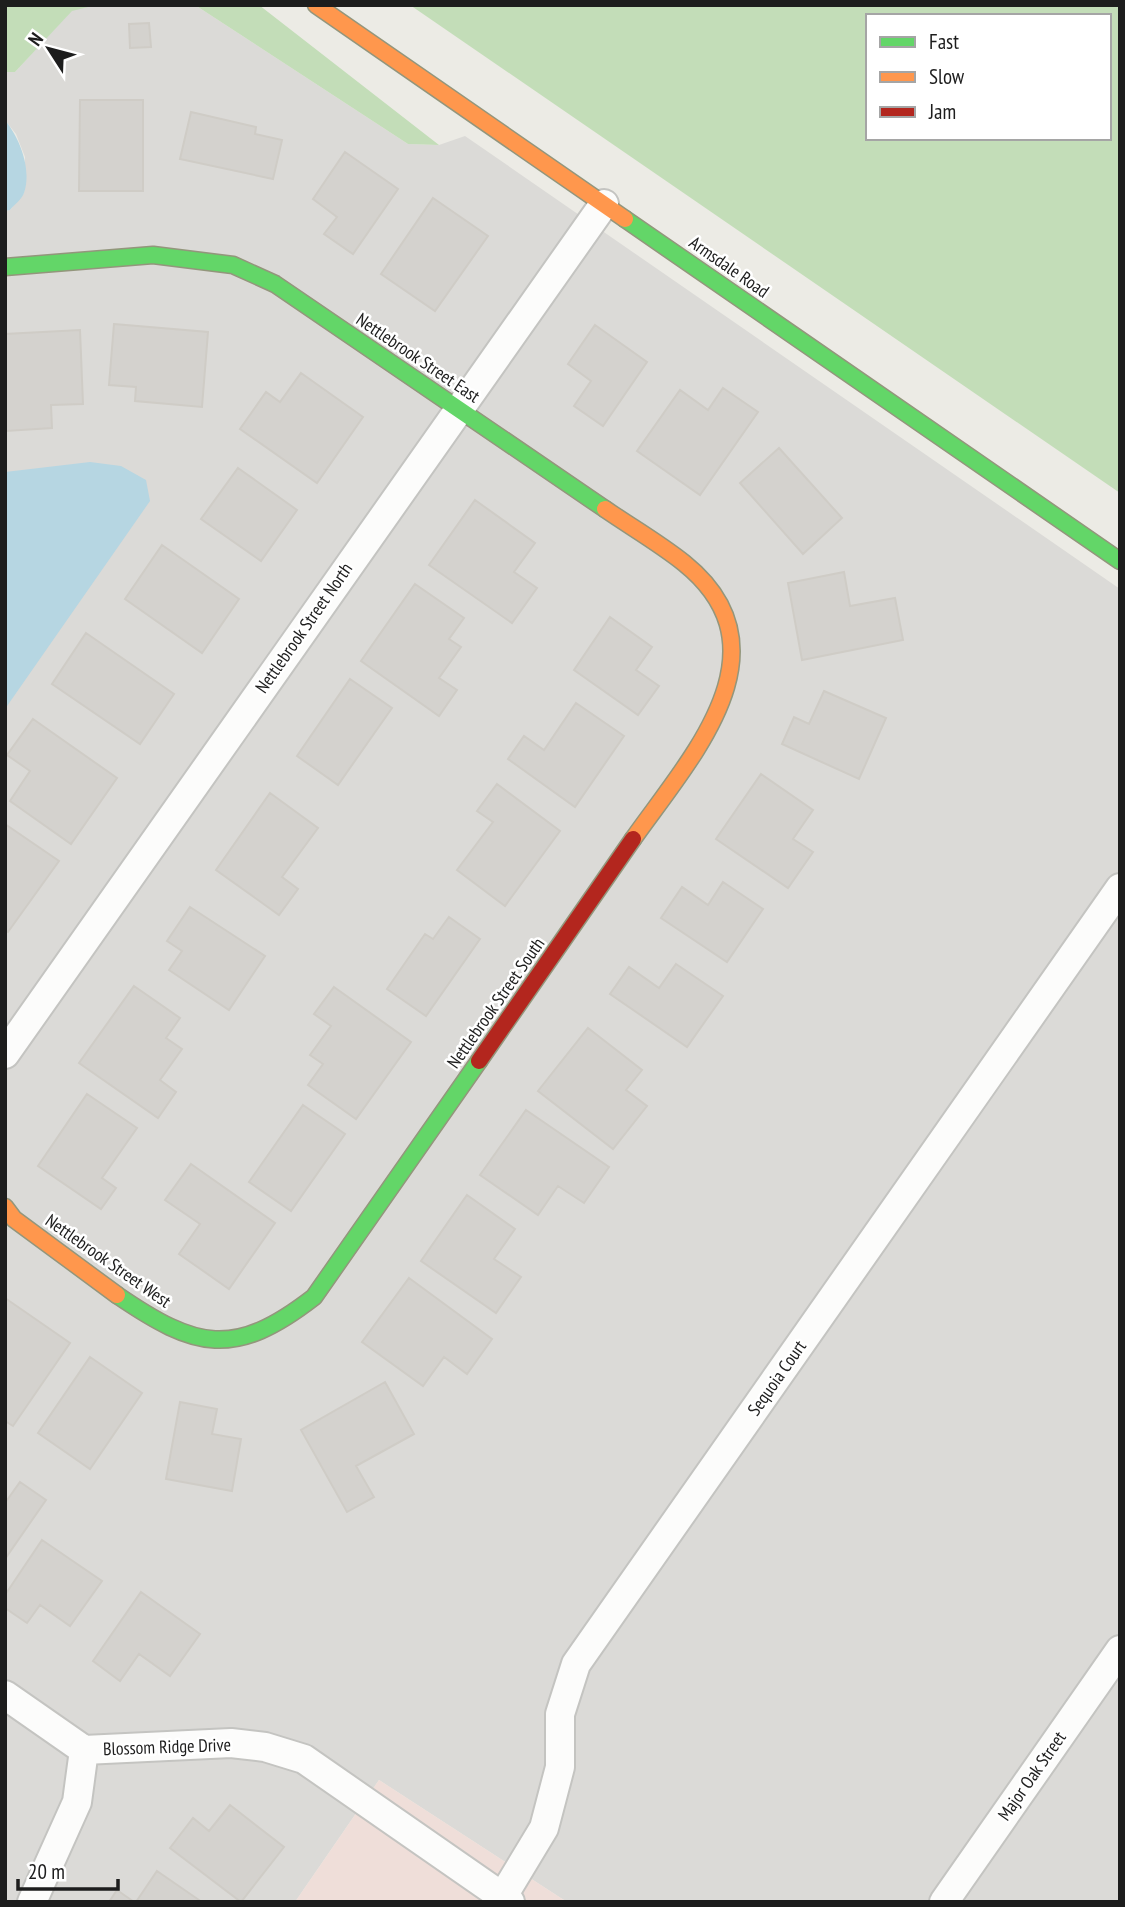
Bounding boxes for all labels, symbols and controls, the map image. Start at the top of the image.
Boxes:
north arrow [14,14,84,84]
legend [866,14,1111,140]
text: N [23,28,48,50]
text: Fast [929,28,959,55]
text: Slow [929,63,965,90]
text: Jam [928,98,956,125]
street label: Armsdale Road [685,231,774,303]
street label: Nettlebrook Street East [352,308,485,408]
street label: Nettlebrook Street North [250,558,357,697]
street label: Nettlebrook Street South [442,933,549,1073]
street label: Nettlebrook Street West [41,1209,176,1312]
street label: Sequoia Court [742,1335,811,1420]
street label: Major Oak Street [992,1727,1071,1825]
street label: Blossom Ridge Drive [103,1733,231,1760]
scale bar [18,1848,117,1892]
text: 20 m [28,1858,65,1885]

